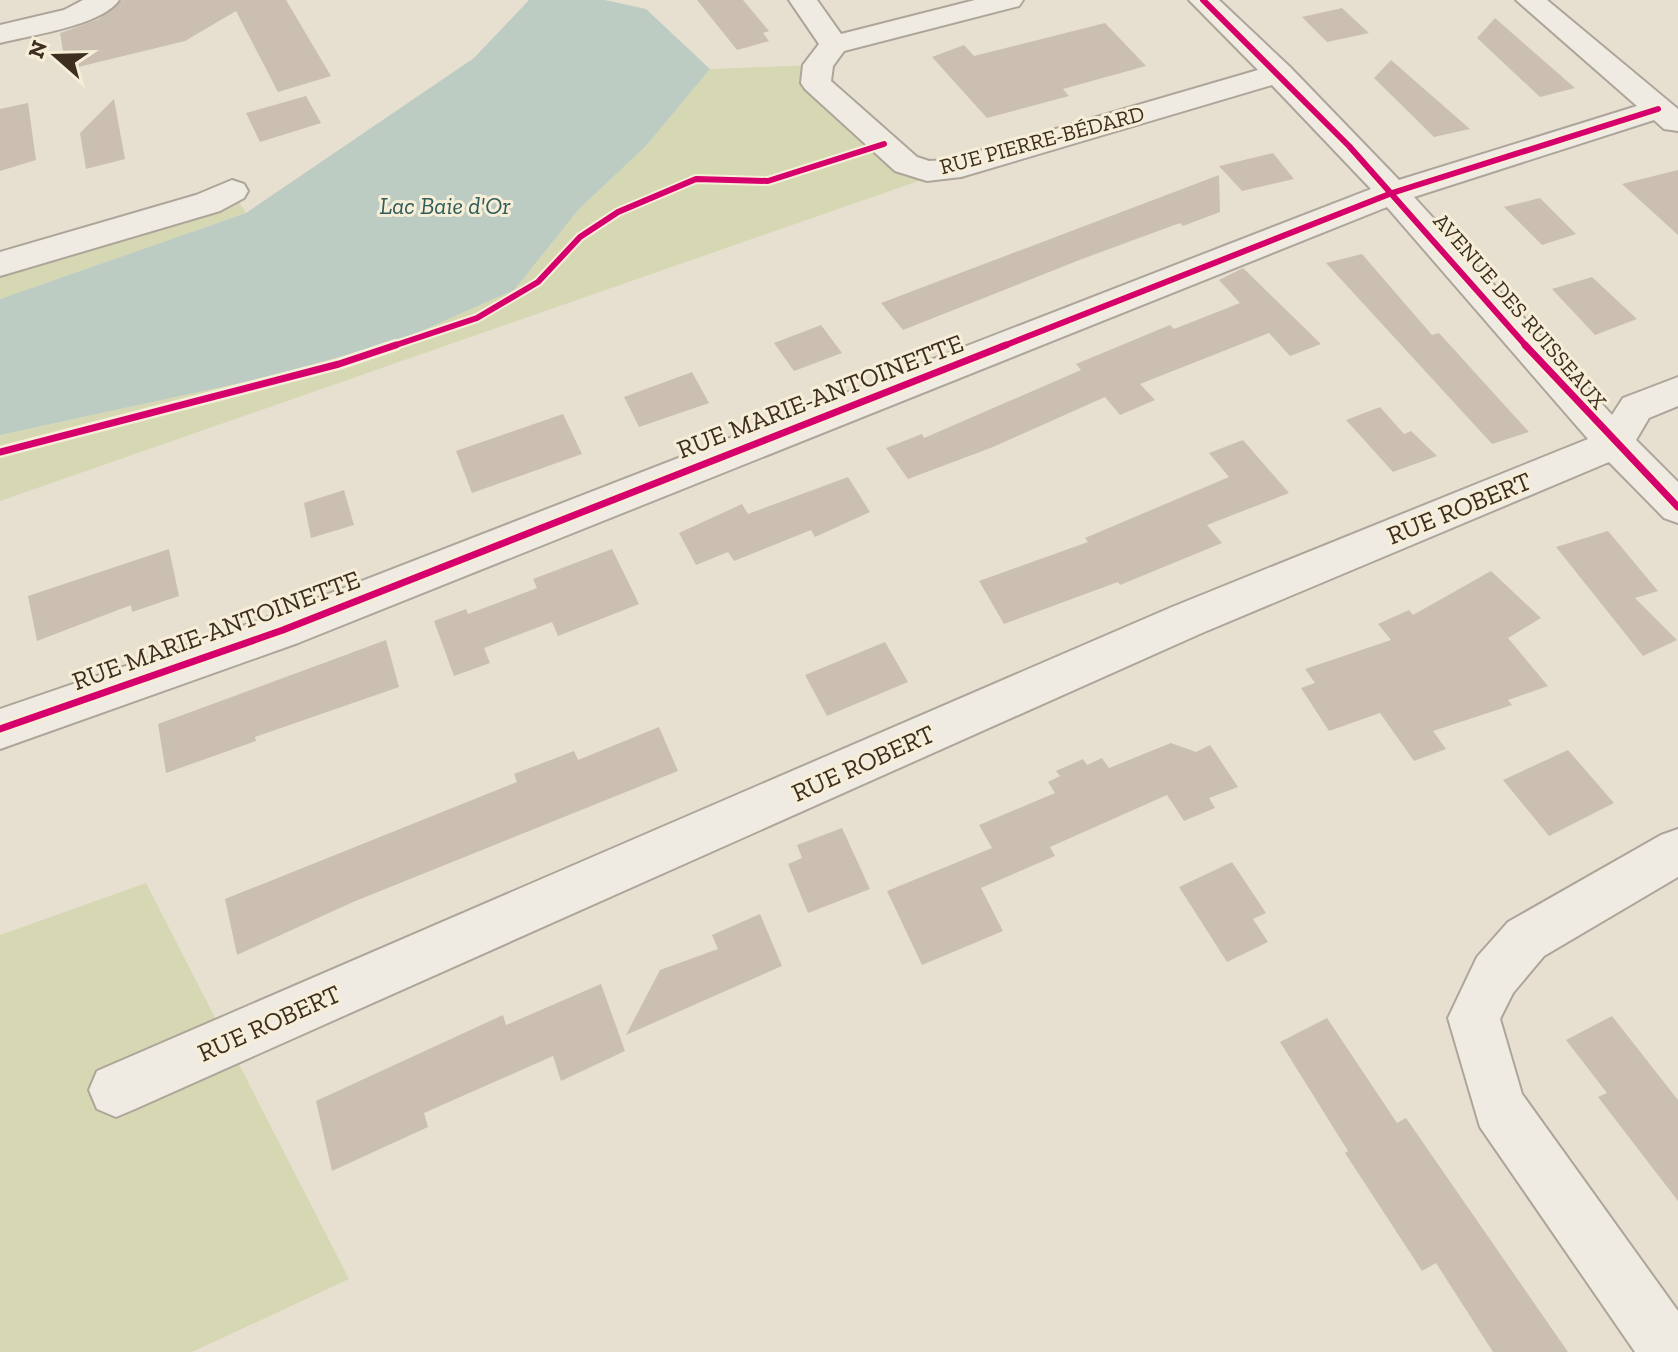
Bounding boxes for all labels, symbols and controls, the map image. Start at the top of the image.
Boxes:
north arrow [16,16,96,96]
text: N [22,37,53,62]
street label: RUE PIERRE-BÉDARD [937,100,1147,180]
water label: Lac Baie d'Or [380,191,511,220]
street label: AVENUE DES RUISSEAUX [1428,208,1612,414]
street label: RUE MARIE-ANTOINETTE [672,327,968,465]
street label: RUE ROBERT [1382,465,1536,551]
street label: RUE MARIE-ANTOINETTE [68,563,364,697]
street label: RUE ROBERT [787,717,939,809]
street label: RUE ROBERT [193,977,345,1069]

